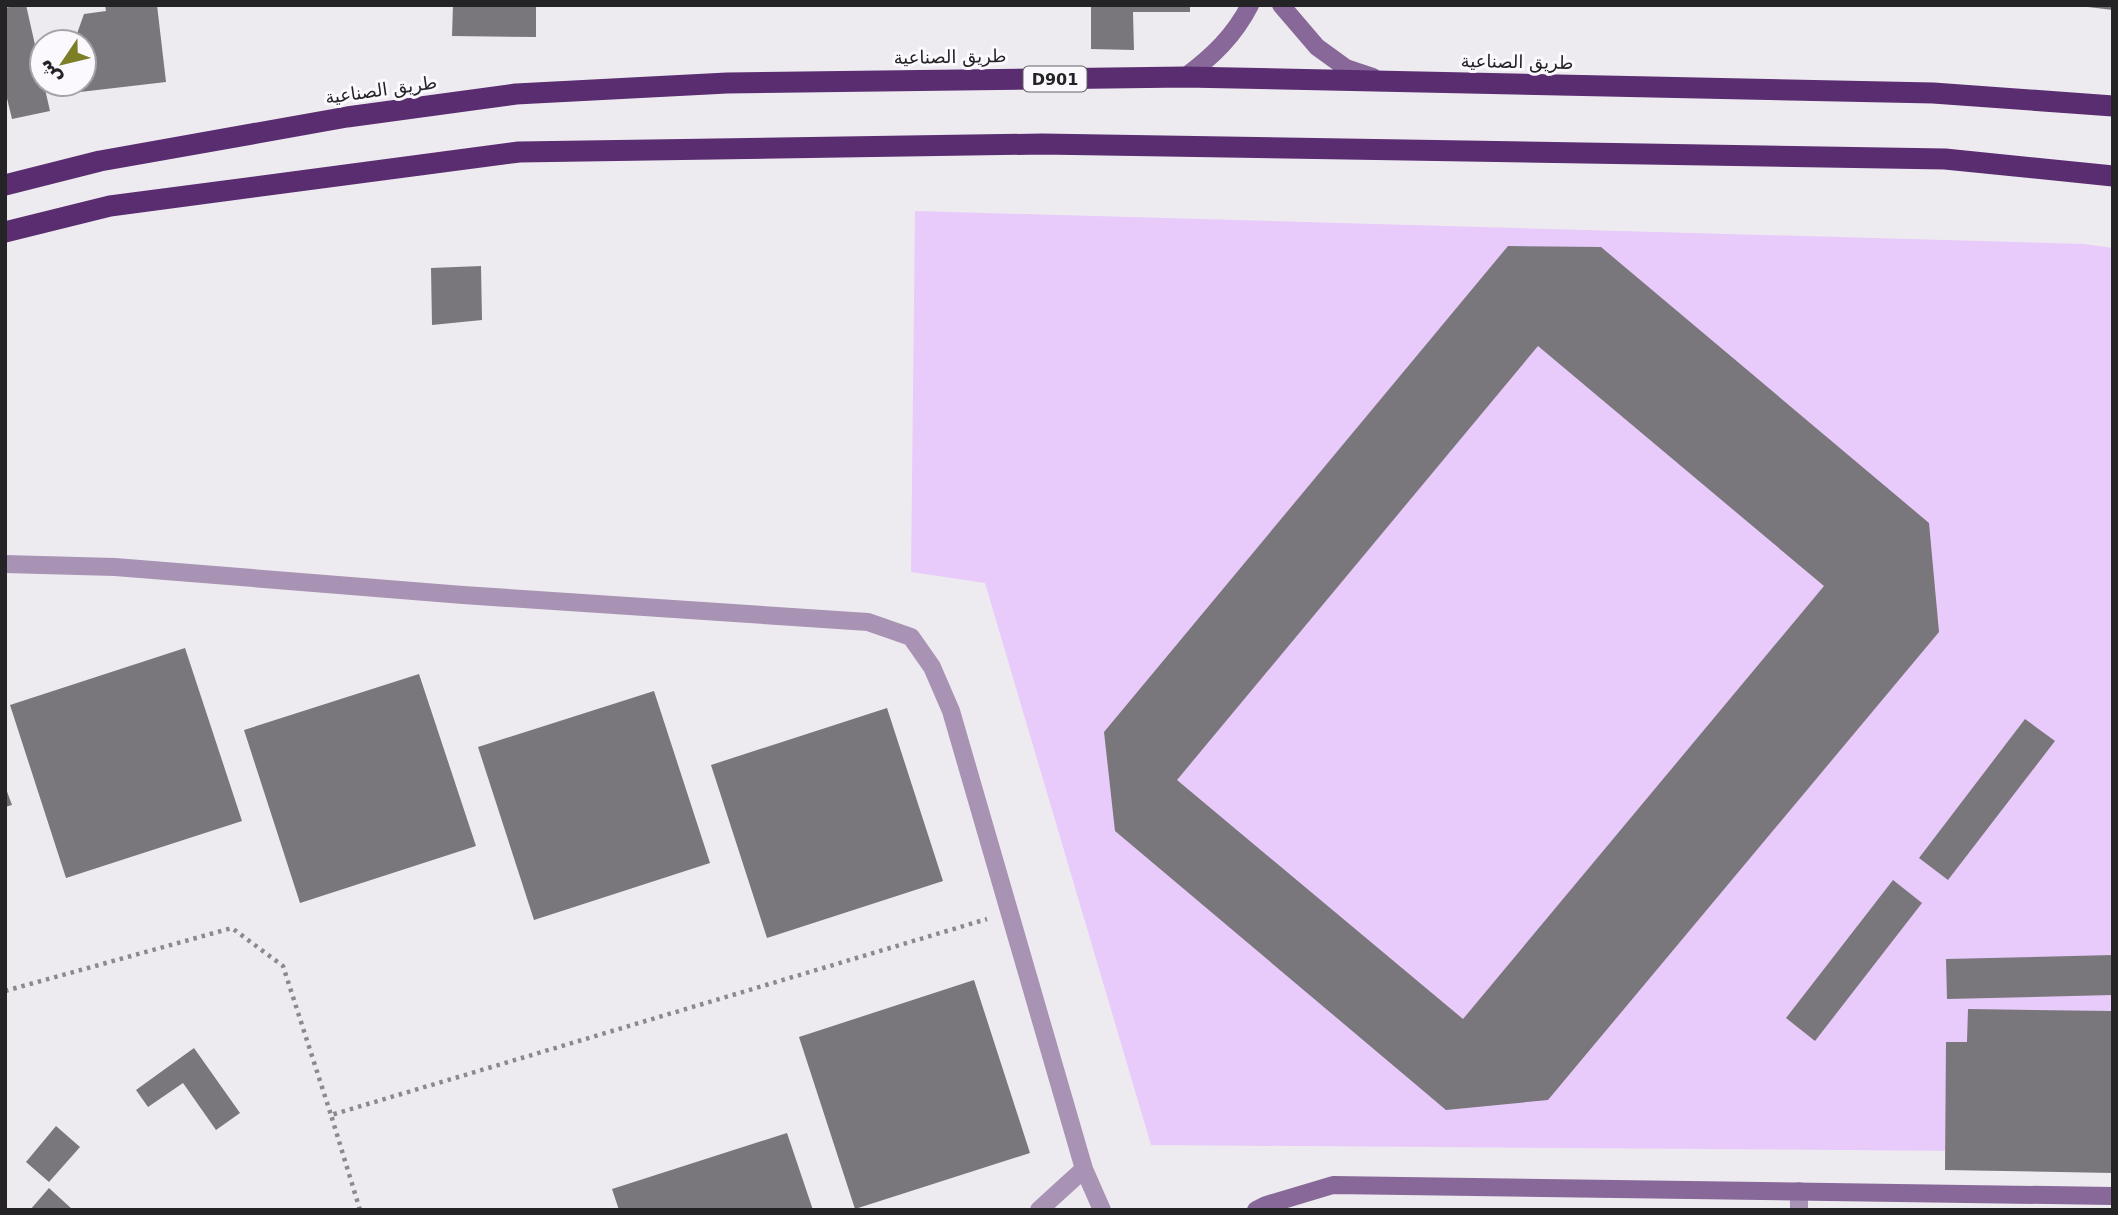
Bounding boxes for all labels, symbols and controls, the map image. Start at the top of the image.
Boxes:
north arrow [28,28,98,98]
street label: طريق الصناعية [893,45,1007,69]
street label: طريق الصناعية [1460,50,1574,74]
text: ش [33,55,66,90]
road number: D901 [1024,66,1086,92]
street label: طريق الصناعية [324,71,438,109]

